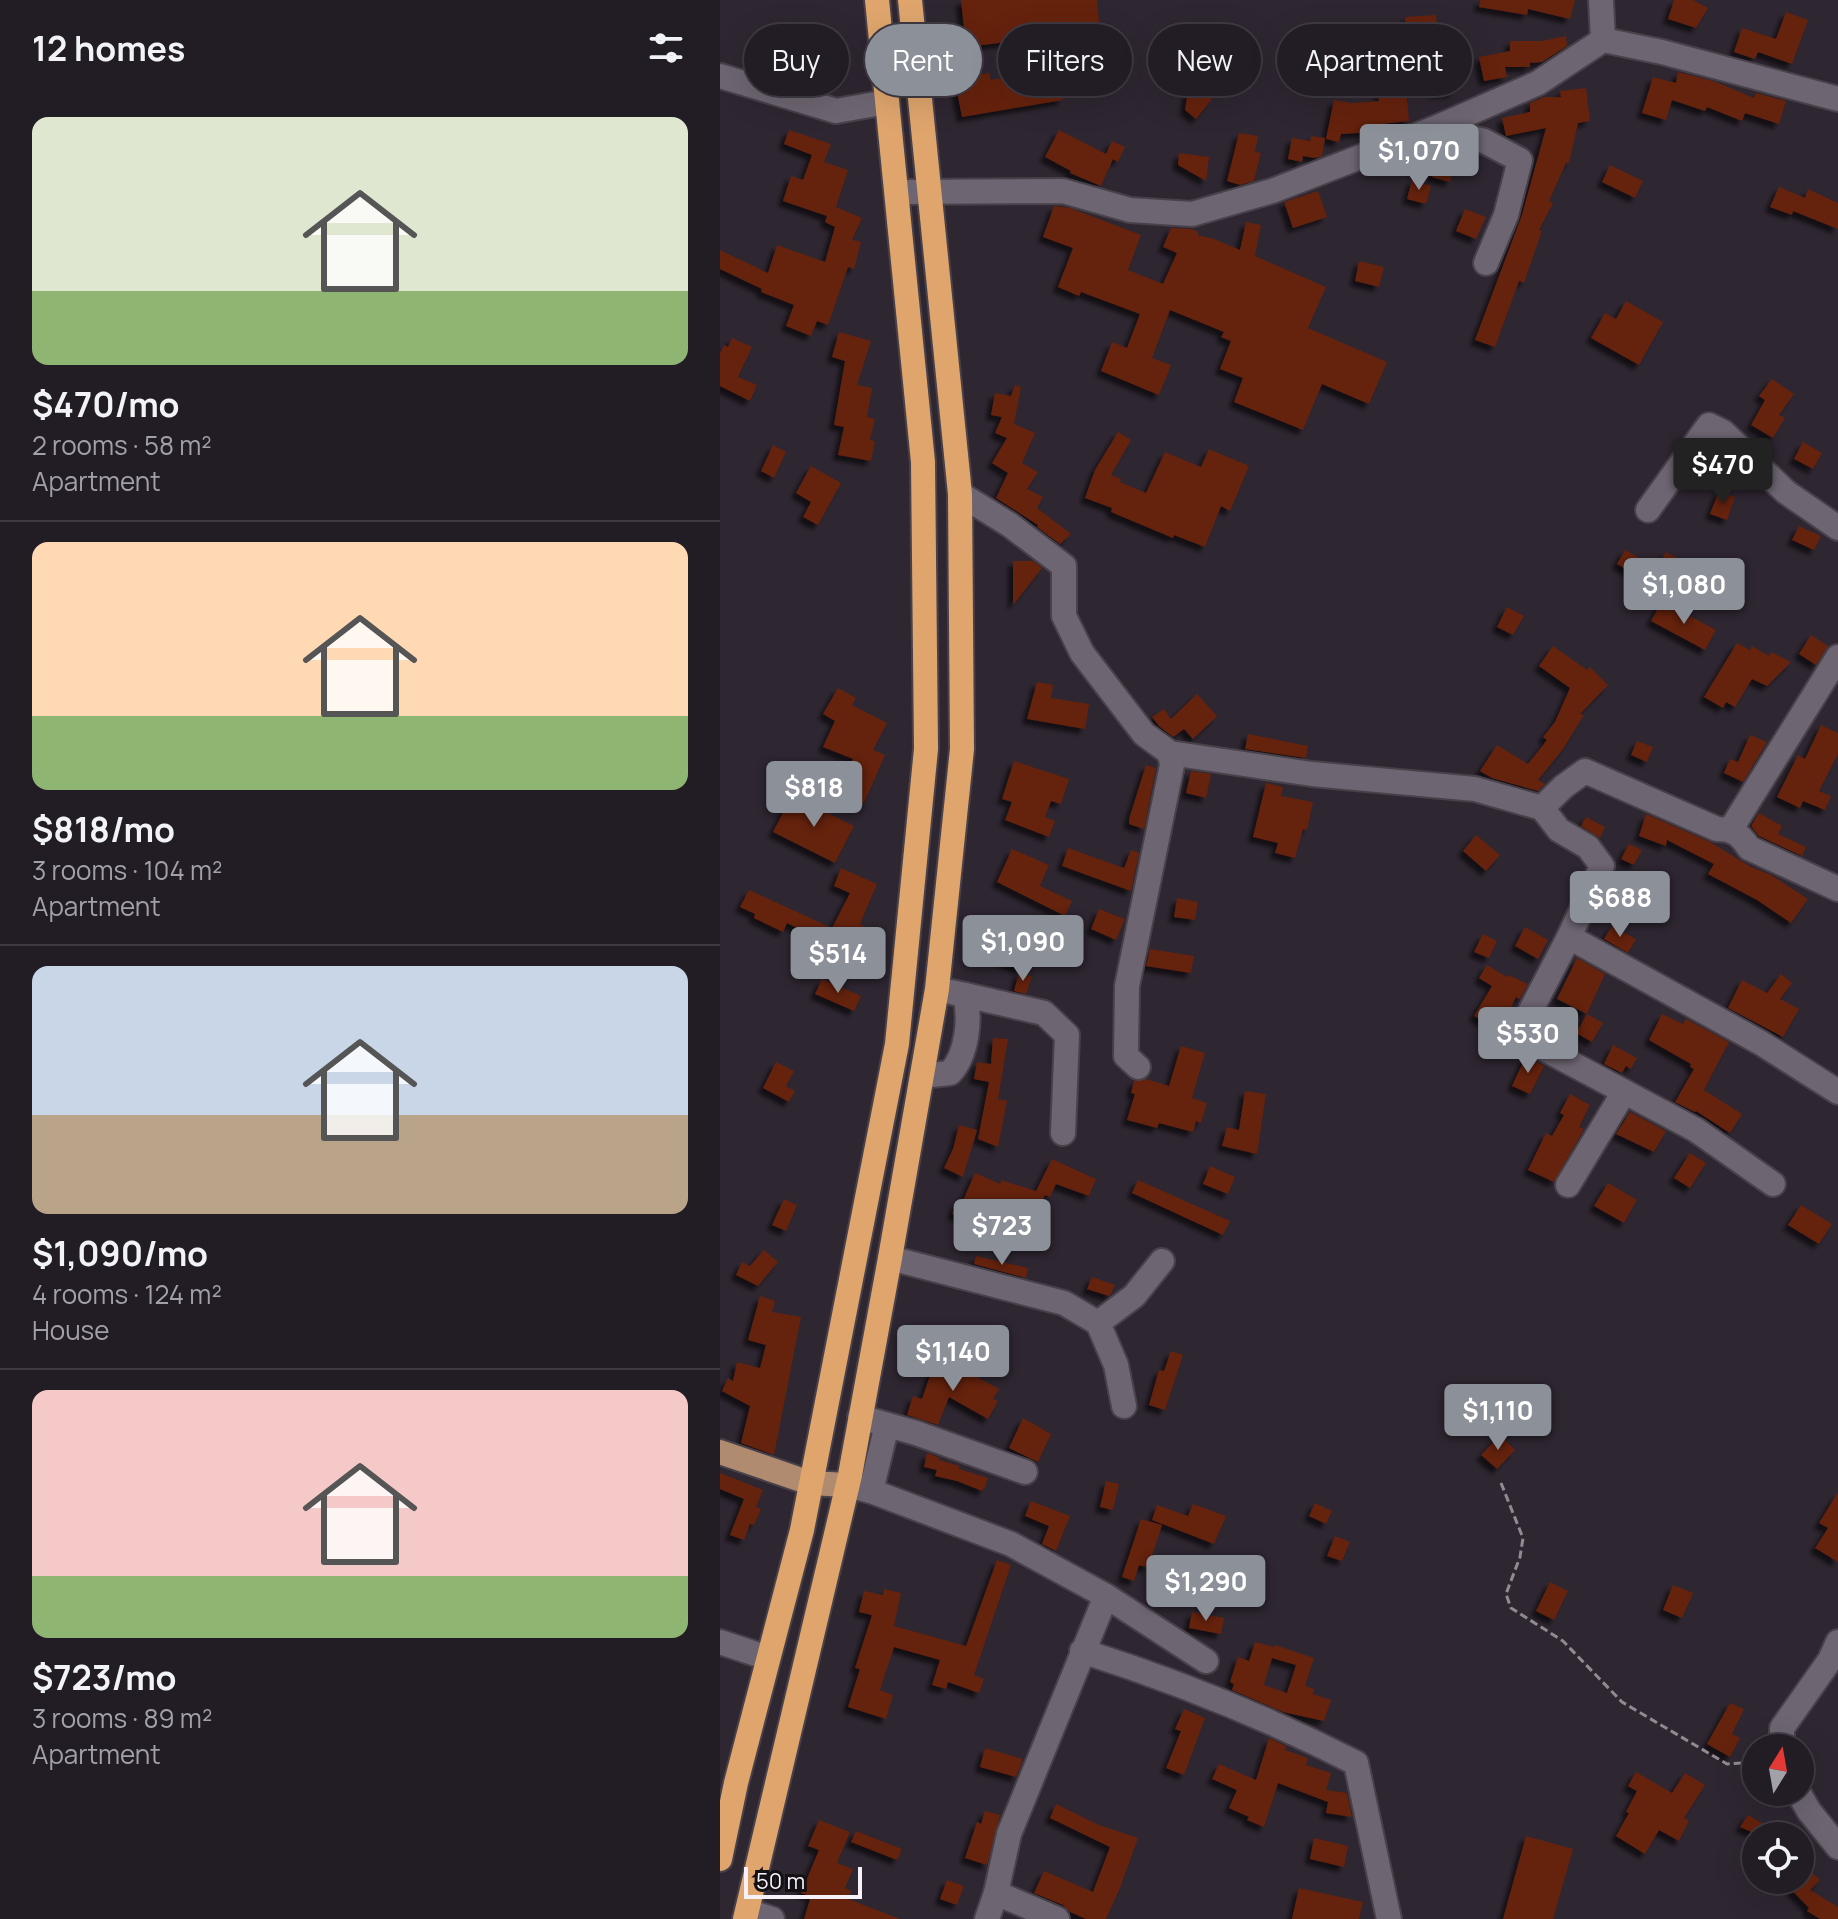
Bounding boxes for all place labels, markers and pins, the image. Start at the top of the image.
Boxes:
pin: $1,070 [1354,124,1484,192]
pin: $470 [1676,438,1770,506]
pin: $1,080 [1619,558,1749,626]
pin: $818 [767,761,861,829]
pin: $688 [1573,871,1667,939]
pin: $1,090 [958,915,1088,983]
pin: $514 [791,927,885,995]
pin: $530 [1481,1007,1575,1075]
pin: $723 [955,1199,1049,1267]
pin: $1,140 [888,1325,1018,1393]
pin: $1,110 [1433,1384,1563,1452]
pin: $1,290 [1141,1555,1271,1623]

